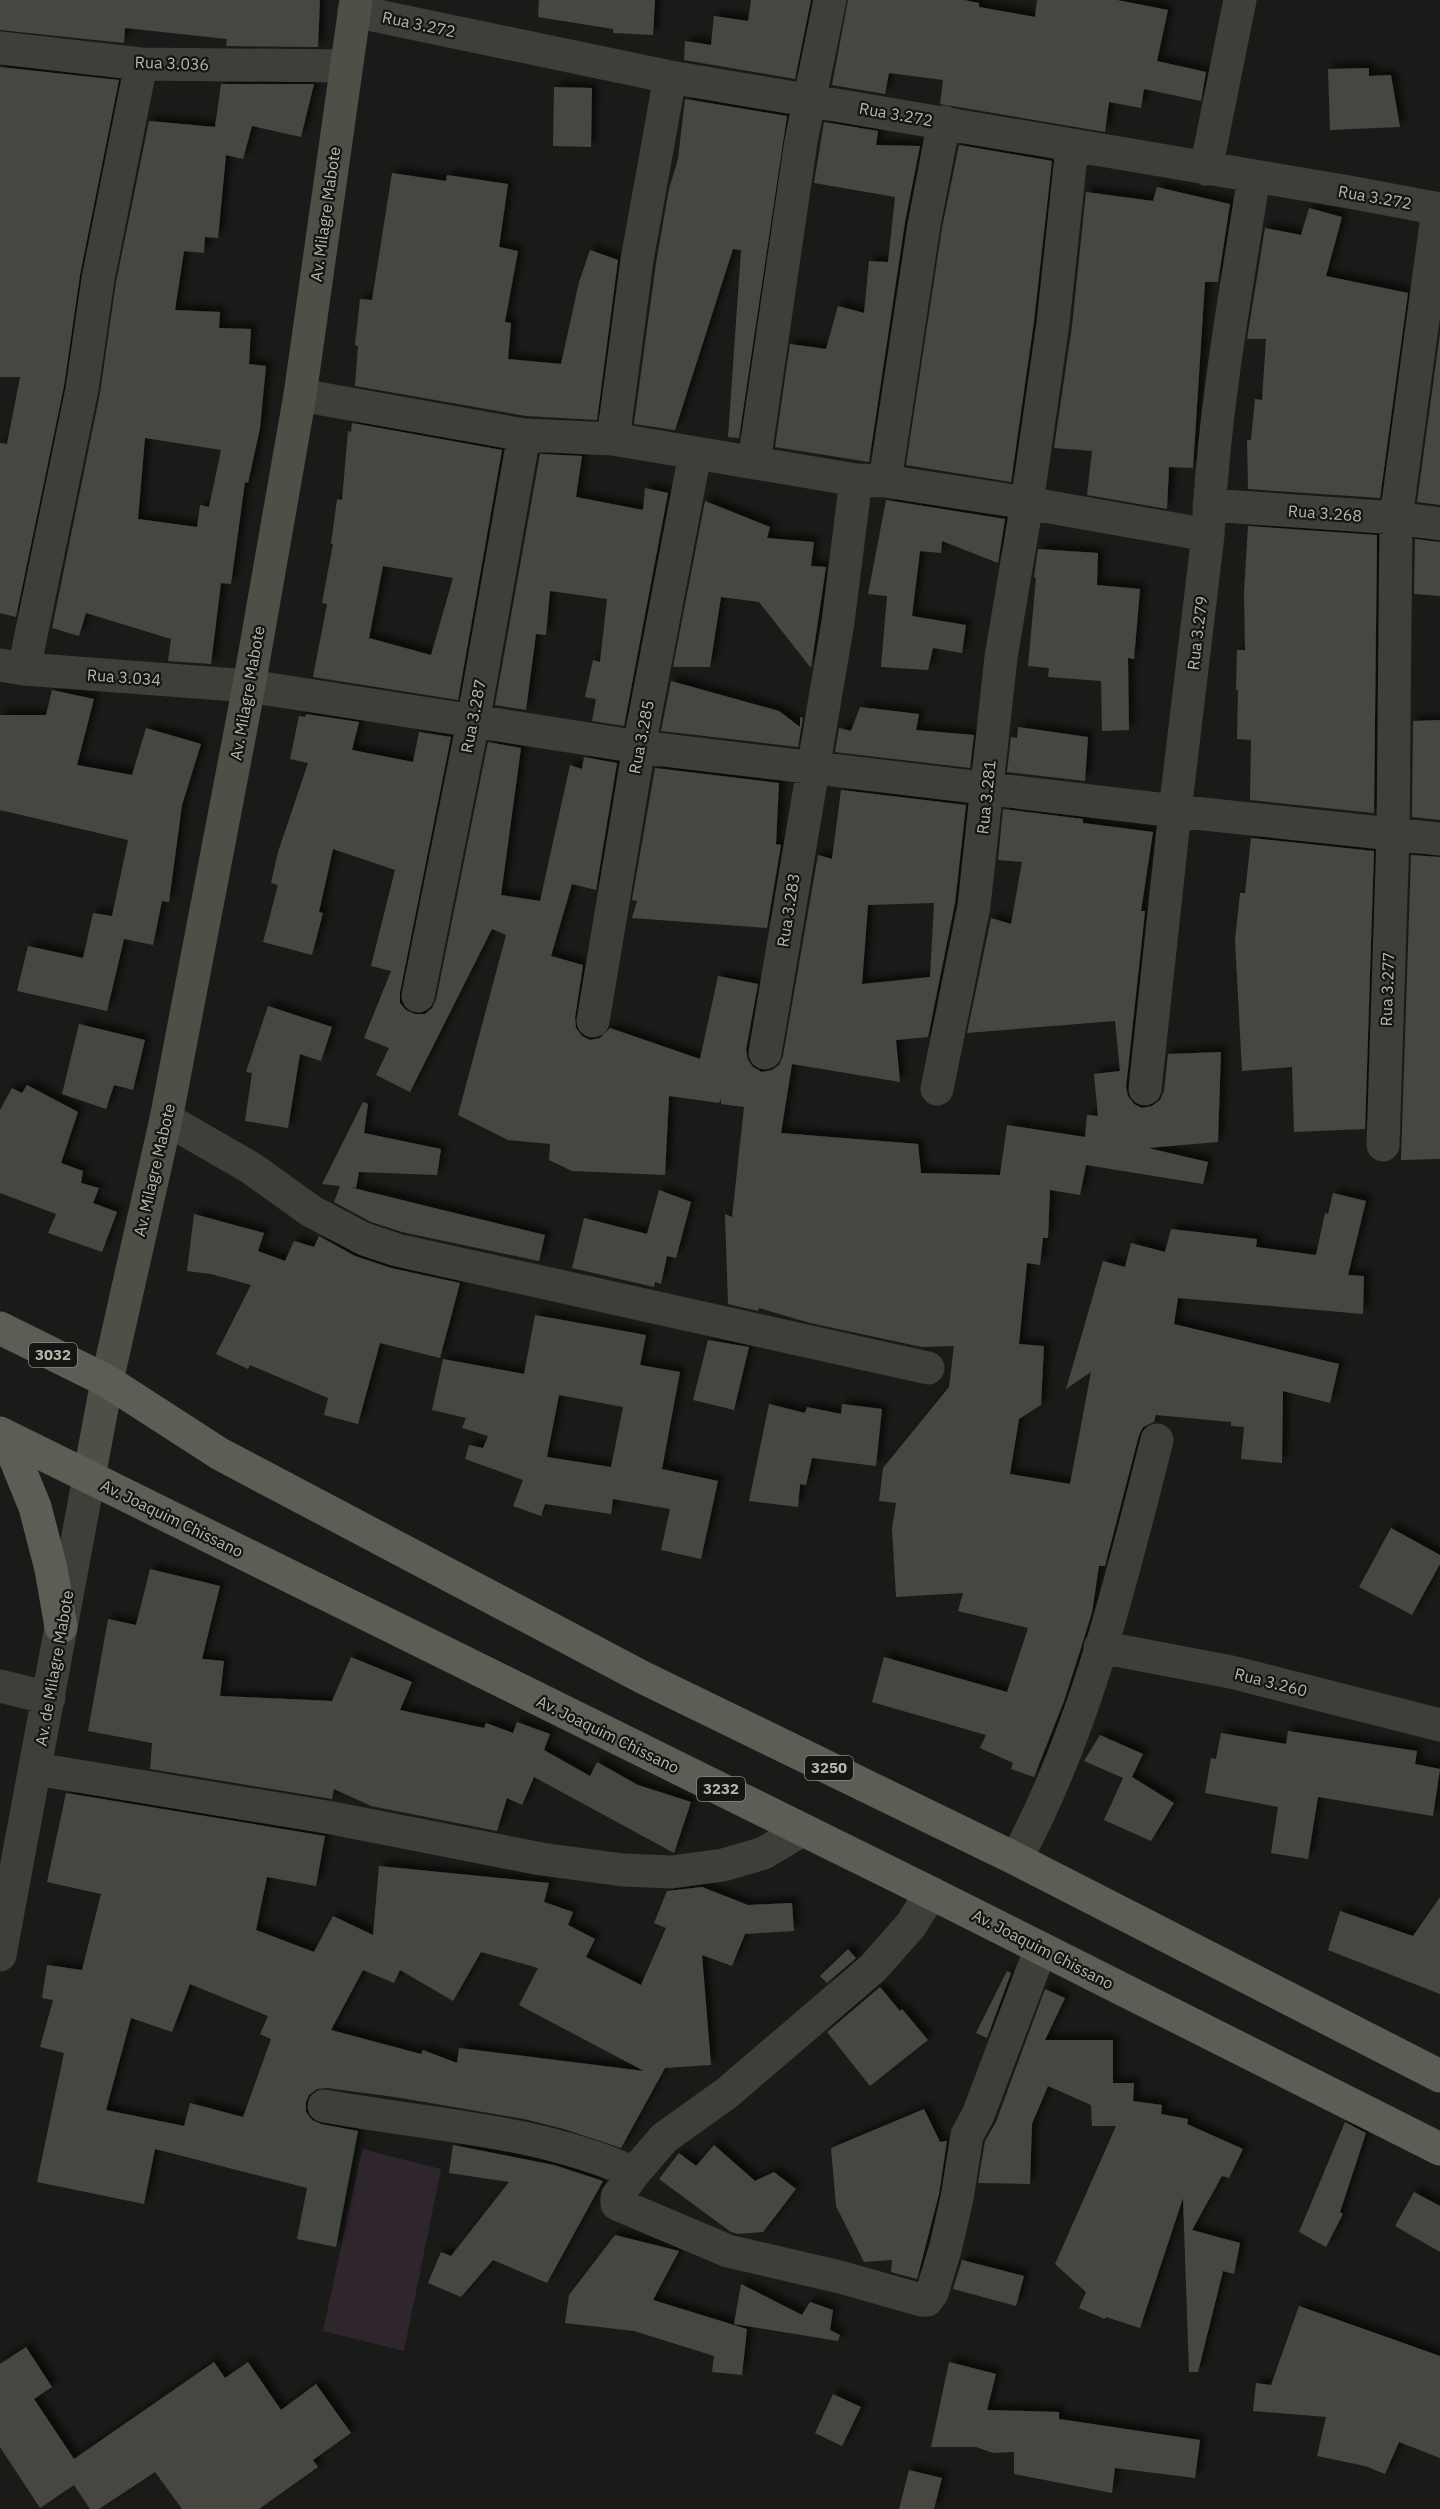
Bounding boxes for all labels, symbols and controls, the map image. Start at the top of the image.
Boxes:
street label: Rua 3.272 [381,6,457,42]
street label: Rua 3.036 [134,52,210,74]
street label: Rua 3.272 [858,98,934,130]
street label: Av. Milagre Mabote [306,145,344,283]
street label: Rua 3.272 [1337,181,1413,213]
street label: Rua 3.268 [1287,500,1363,526]
street label: Rua 3.279 [1183,595,1211,671]
street label: Av. Milagre Mabote [225,624,269,762]
street label: Rua 3.034 [86,664,162,690]
street label: Rua 3.287 [456,678,490,754]
street label: Rua 3.285 [624,699,658,775]
street label: Rua 3.281 [972,759,1000,835]
street label: Rua 3.283 [772,872,804,948]
street label: Rua 3.277 [1376,951,1398,1027]
street label: Av. Milagre Mabote [129,1101,179,1239]
road number: 3032 [29,1343,77,1367]
street label: Av. Joaquim Chissano [97,1475,247,1561]
street label: Av. de Milagre Mabote [30,1588,78,1747]
street label: Rua 3.260 [1232,1663,1310,1701]
street label: Av. Joaquim Chissano [533,1691,683,1777]
road number: 3250 [805,1756,853,1780]
road number: 3232 [697,1777,745,1801]
street label: Av. Joaquim Chissano [969,1905,1117,1993]

